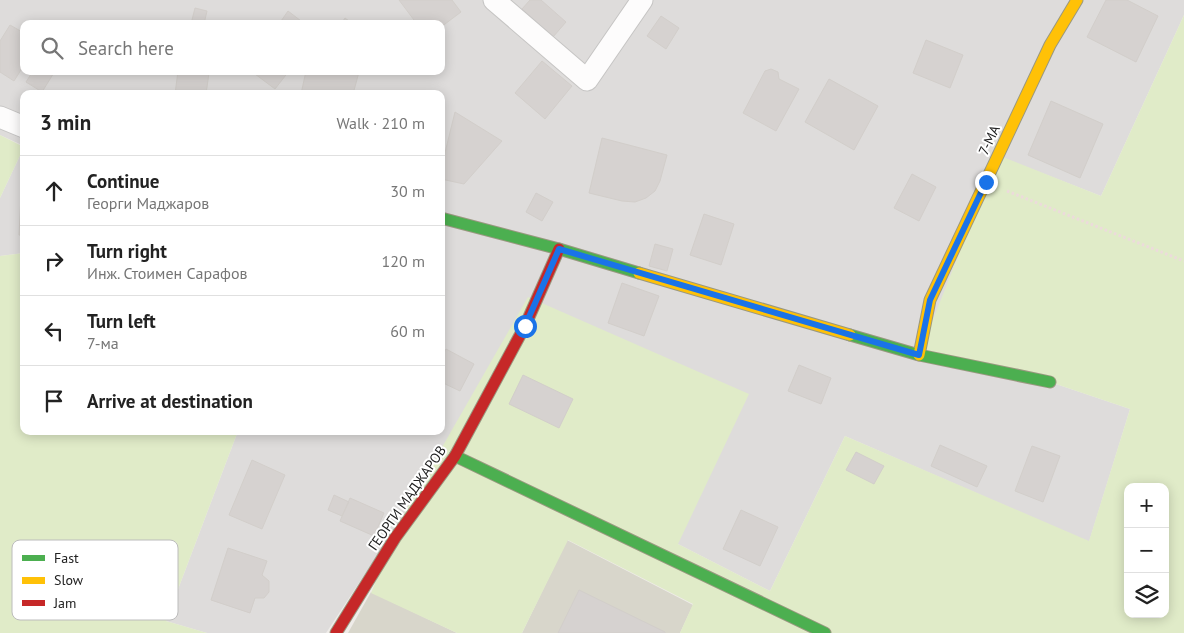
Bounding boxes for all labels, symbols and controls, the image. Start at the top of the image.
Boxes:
search box [20,20,445,75]
icon: search [38,34,66,62]
text: Search here [78,36,174,60]
text: 3 min [40,109,91,136]
text: Walk · 210 m [336,113,425,133]
street label: 7-МА [974,121,1004,158]
text: Continue [87,169,159,193]
route end [975,171,998,194]
icon: ahead [40,177,68,205]
text: 30 m [390,181,425,201]
text: Георги Маджаров [87,193,209,213]
text: Turn right [87,239,167,263]
icon: right [40,247,68,275]
text: 120 m [382,251,425,271]
text: Инж. Стоимен Сарафов [87,263,248,283]
text: Turn left [87,309,156,333]
route start [514,315,537,338]
icon: left [40,317,68,345]
text: 60 m [390,321,425,341]
text: 7-ма [87,333,119,353]
icon: arrive [40,387,68,415]
text: Arrive at destination [87,389,253,413]
street label: ГЕОРГИ МАДЖАРОВ [364,442,450,554]
map controls [1124,483,1169,618]
button: + [1124,483,1169,528]
button: − [1124,528,1169,573]
legend [12,540,178,620]
text: Fast [54,549,79,567]
text: Slow [54,571,84,589]
button: layers [1124,573,1169,618]
text: Jam [53,594,76,612]

